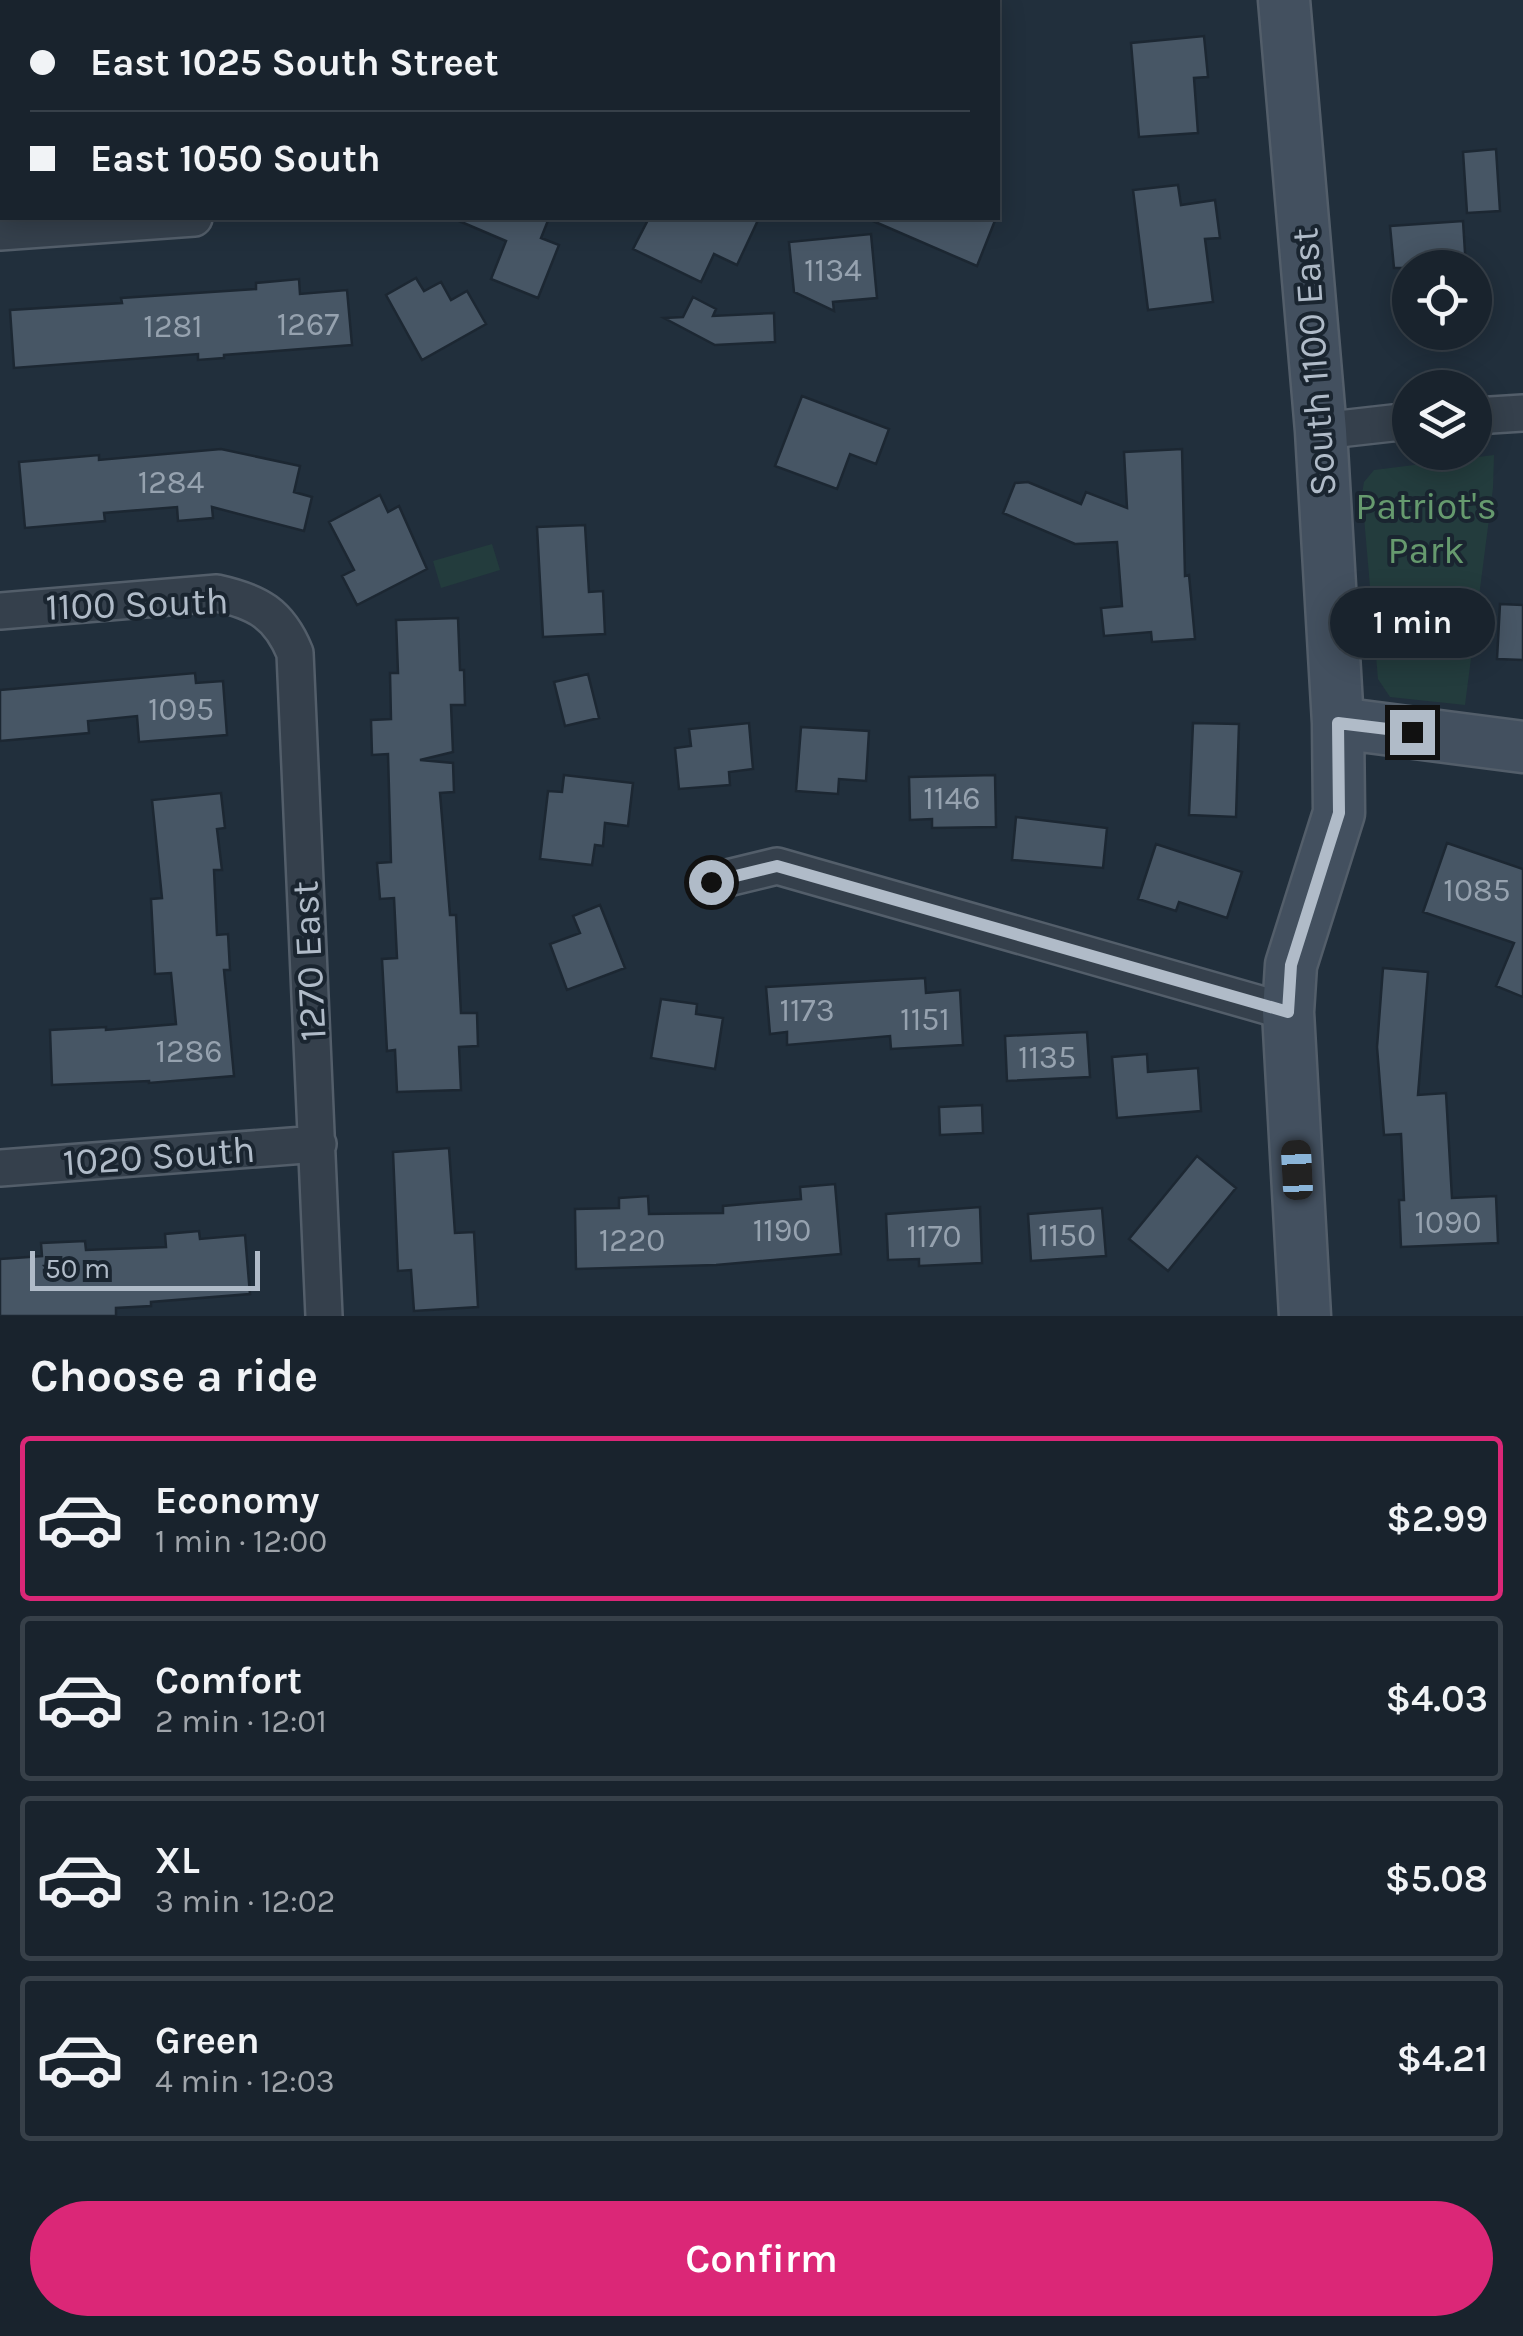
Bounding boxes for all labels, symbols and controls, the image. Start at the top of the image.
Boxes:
text: East 1025 South Street [90,40,499,85]
text: East 1050 South [90,136,381,181]
street label: South 1100 East [1282,226,1346,498]
map controls [1392,250,1492,470]
button: locate [1392,250,1492,350]
house number: 1134 [804,252,862,289]
house number: 1267 [277,306,339,343]
house number: 1281 [143,308,203,345]
button: layers [1392,370,1492,470]
house number: 1284 [138,464,204,501]
park label: Patriot's Park [1355,484,1497,573]
street label: 1100 South [45,578,229,630]
callout: 1 min [1330,587,1494,657]
text: 1 min [1373,604,1452,641]
house number: 1095 [148,691,214,728]
route end [1390,710,1435,755]
house number: 1146 [923,780,981,817]
route start [689,860,734,905]
house number: 1085 [1443,872,1511,909]
street label: 1270 East [282,880,336,1042]
house number: 1173 [779,992,835,1029]
house number: 1151 [900,1001,950,1038]
house number: 1286 [155,1033,223,1070]
house number: 1135 [1018,1039,1076,1076]
street label: 1020 South [61,1127,257,1185]
car [1280,1139,1314,1201]
house number: 1090 [1414,1204,1482,1241]
house number: 1190 [753,1212,811,1249]
house number: 1150 [1038,1217,1096,1254]
house number: 1170 [906,1218,962,1255]
house number: 1220 [599,1222,665,1259]
scale bar [30,1246,260,1290]
text: 50 m [45,1252,110,1285]
text: Choose a ride [30,1350,318,1402]
icon: car [35,1474,125,1564]
text: Economy [155,1478,319,1523]
text: $2.99 [1386,1496,1488,1541]
text: 1 min · 12:00 [155,1523,327,1560]
icon: car [35,1654,125,1744]
text: Comfort [155,1658,302,1703]
text: $4.03 [1385,1676,1488,1721]
text: 2 min · 12:01 [155,1703,327,1740]
icon: car [35,1834,125,1924]
text: XL [155,1838,200,1883]
text: $5.08 [1385,1856,1488,1901]
text: 3 min · 12:02 [155,1883,335,1920]
icon: car [35,2014,125,2104]
text: Green [155,2018,260,2063]
text: $4.21 [1396,2036,1488,2081]
text: 4 min · 12:03 [155,2063,335,2100]
button: Confirm [30,2201,1493,2316]

